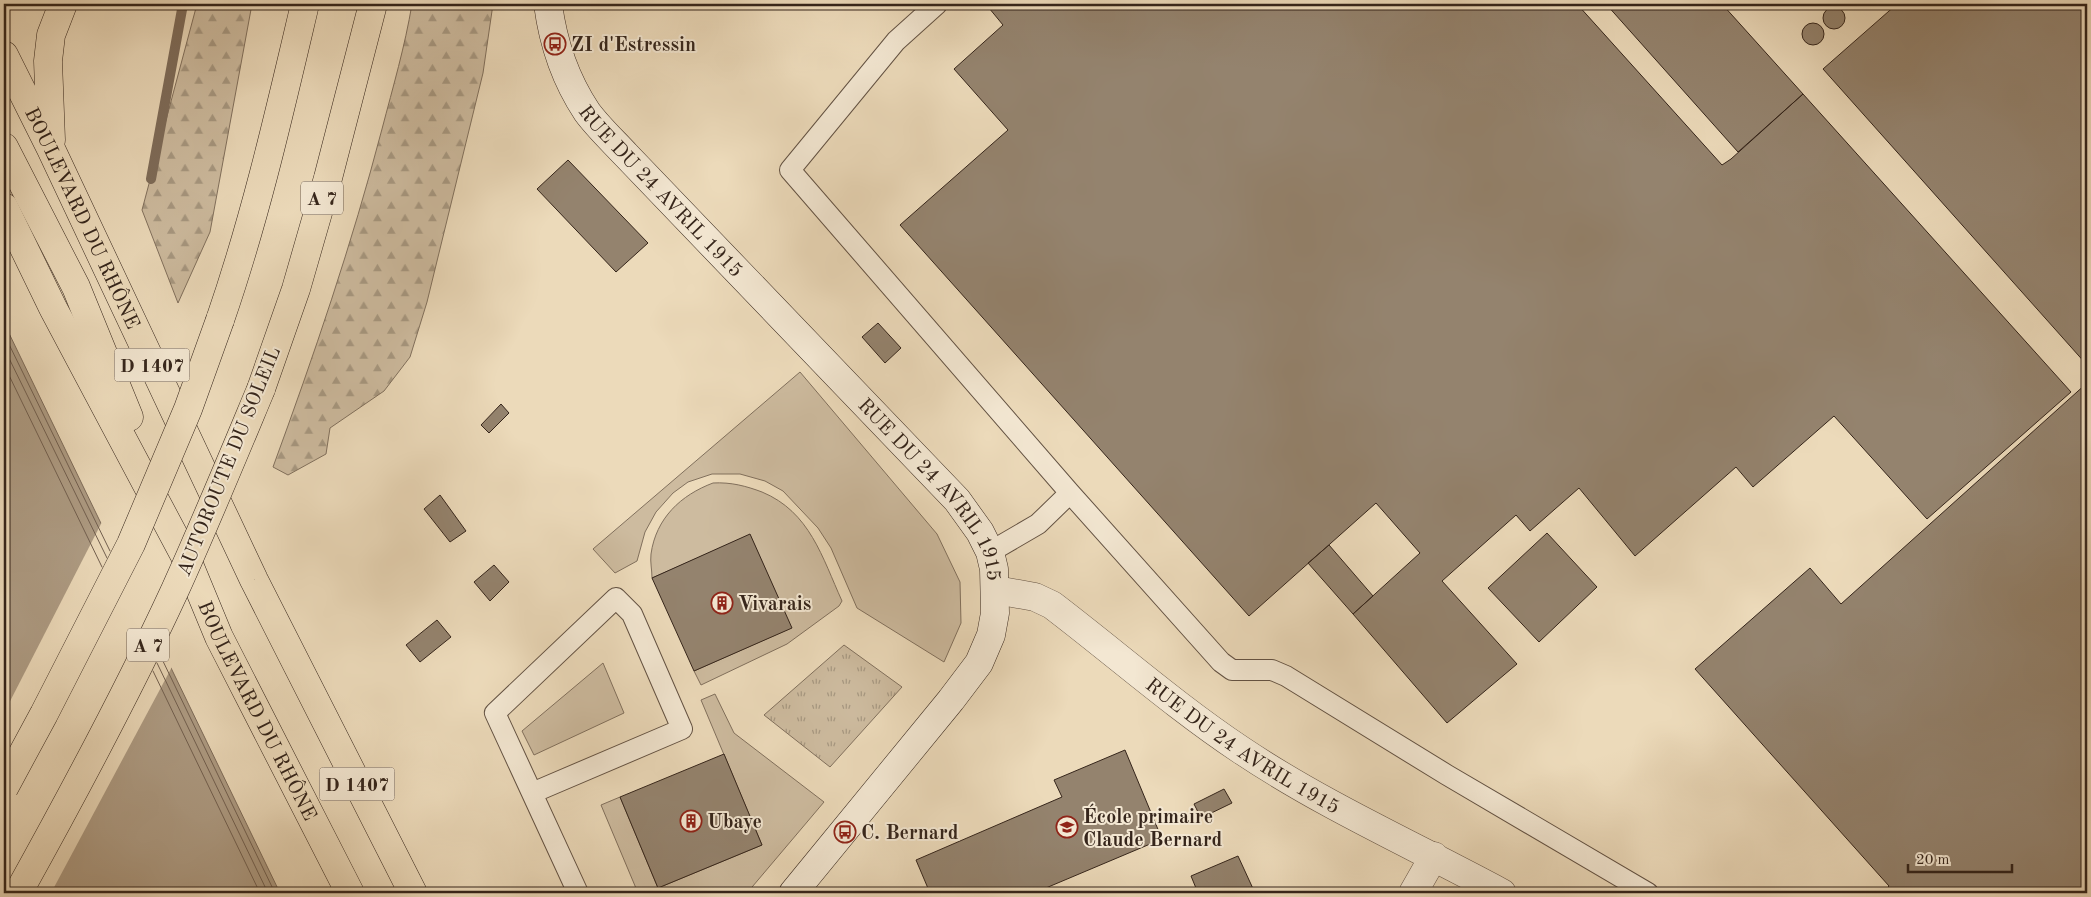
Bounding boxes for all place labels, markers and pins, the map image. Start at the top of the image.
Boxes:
bus stop icon: ZI d'Estressin [543,32,567,56]
place label: ZI d'Estressin [571,36,696,56]
building icon: Vivarais [710,591,734,615]
place label: Vivarais [738,595,811,615]
place label: École primaire Claude Bernard [1083,803,1223,851]
building icon: Ubaye [679,809,703,833]
place label: Ubaye [707,813,762,833]
school or university icon: École primaire Claude Bernard [1055,815,1079,839]
bus stop icon: C. Bernard [833,820,857,844]
place label: C. Bernard [861,824,959,844]

